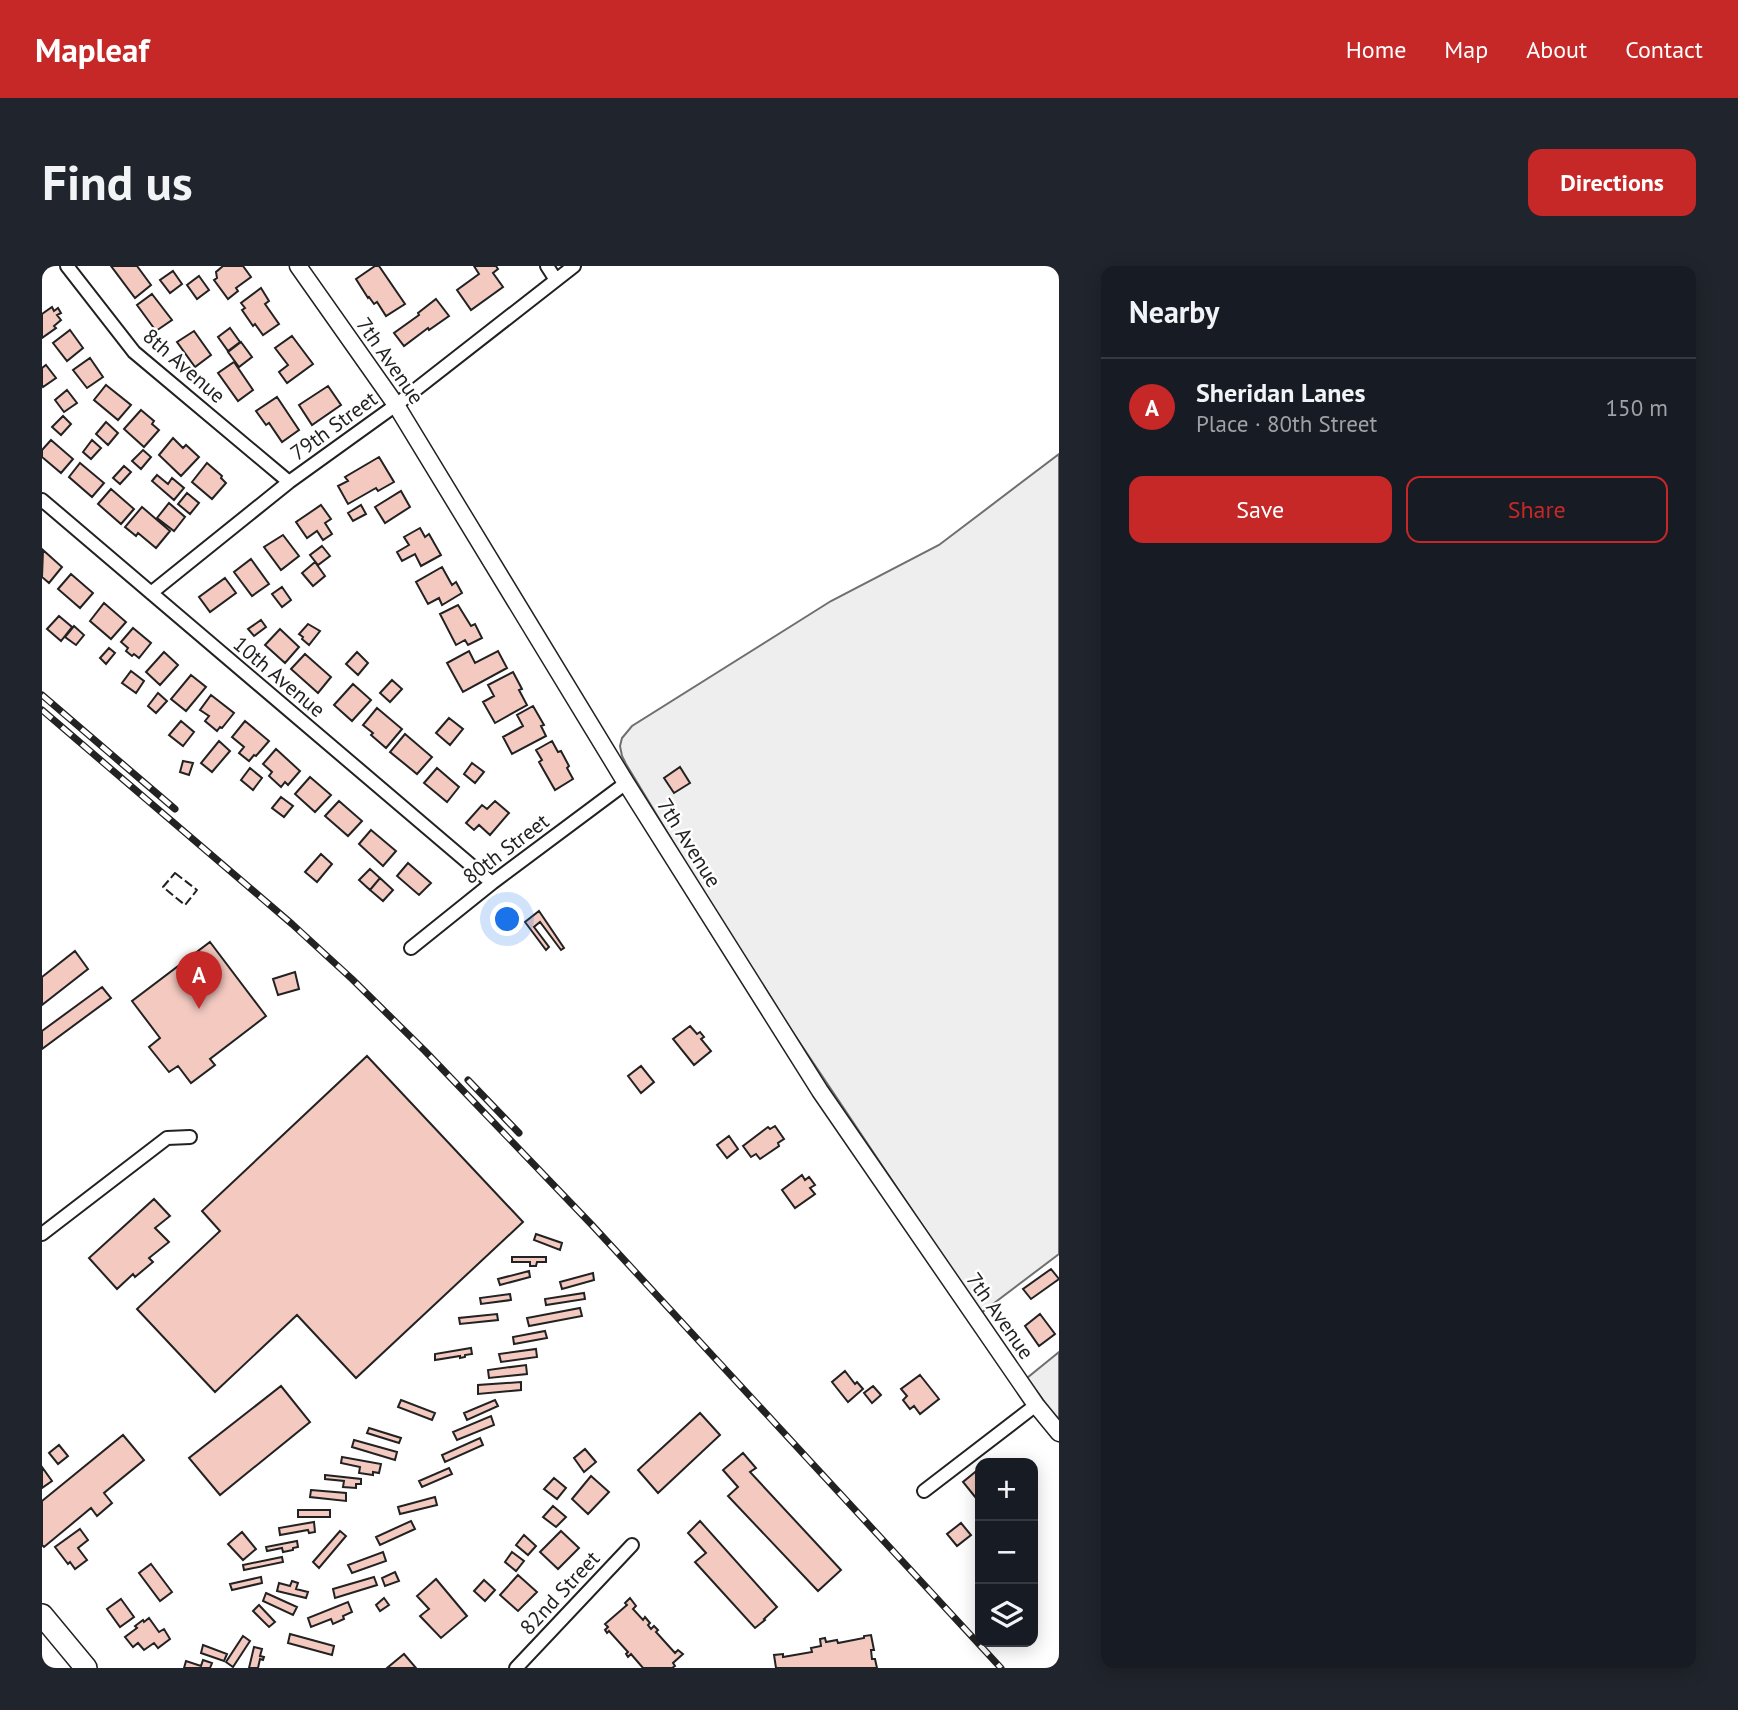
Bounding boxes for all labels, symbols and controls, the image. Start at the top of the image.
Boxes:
text: Mapleaf [35,28,149,71]
text: Home [1346,34,1406,65]
text: Map [1444,34,1488,65]
text: About [1526,34,1587,65]
text: Contact [1625,34,1703,65]
button: Directions [1528,149,1696,216]
text: Find us [42,150,193,214]
text: Nearby [1129,292,1219,331]
street label: 7th Avenue [351,312,430,409]
street label: 8th Avenue [138,322,231,409]
text: Sheridan Lanes [1196,376,1366,409]
street label: 79th Street [285,385,382,466]
text: A [1145,393,1159,422]
text: 150 m [1606,393,1668,422]
text: Place · 80th Street [1196,409,1377,438]
button: Save [1129,476,1392,543]
button: Share [1406,476,1668,543]
street label: 10th Avenue [228,630,331,723]
street label: 7th Avenue [651,793,727,892]
street label: 80th Street [457,808,554,890]
your location [490,902,524,936]
pin: A [176,951,222,1009]
street label: 7th Avenue [961,1267,1040,1364]
map controls [975,1458,1038,1647]
button: + [975,1458,1038,1521]
button: − [975,1521,1038,1584]
street label: 82nd Street [514,1545,605,1640]
button: layers [975,1584,1038,1647]

